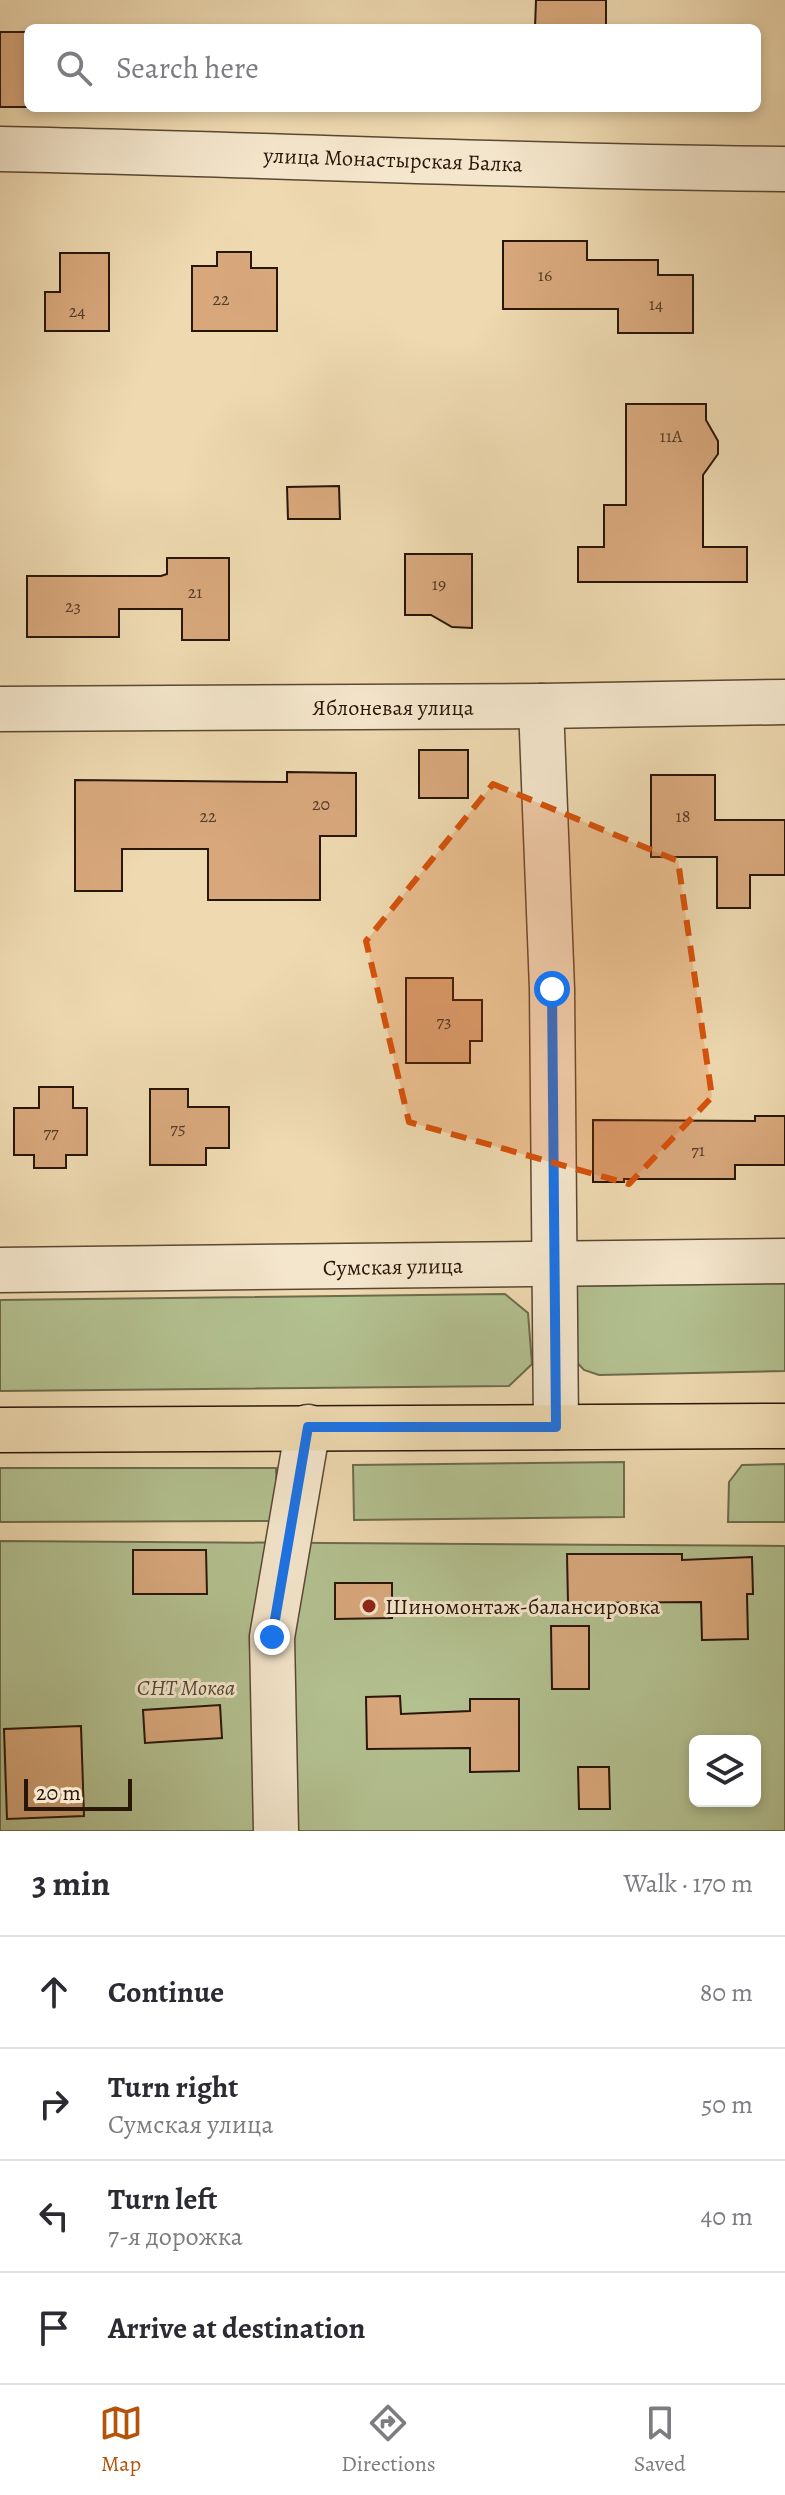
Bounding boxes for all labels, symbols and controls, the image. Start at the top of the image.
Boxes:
search box [24,24,761,112]
icon: search [52,46,96,90]
text: Search here [116,48,259,88]
street label: улица Монастырская Балка [262,140,524,180]
house number: 16 [538,263,552,287]
house number: 22 [212,287,230,311]
house number: 14 [649,292,663,316]
house number: 24 [69,299,85,323]
house number: 11А [660,424,683,448]
house number: 19 [432,572,446,596]
house number: 21 [188,580,202,604]
house number: 23 [65,594,81,618]
street label: Яблоневая улица [312,693,475,723]
house number: 20 [312,792,330,816]
house number: 22 [199,804,217,828]
house number: 18 [676,804,690,828]
route start [534,971,570,1007]
house number: 73 [436,1009,452,1033]
house number: 75 [170,1116,186,1140]
house number: 77 [43,1120,59,1144]
house number: 71 [691,1138,705,1162]
street label: Сумская улица [323,1251,464,1283]
place label: Шиномонтаж-балансировка [385,1592,661,1622]
marker: Шиномонтаж-балансировка [360,1597,378,1615]
route end [254,1619,290,1655]
park label: СНТ Моква [137,1673,235,1703]
map controls [689,1735,761,1807]
button: layers [689,1735,761,1807]
scale bar [24,1775,132,1811]
text: 20 m [36,1778,81,1808]
text: 3 min [32,1860,110,1907]
text: Walk · 170 m [624,1866,753,1901]
icon: ahead [32,1970,76,2014]
text: Continue [108,1972,224,2012]
text: 80 m [700,1975,753,2010]
text: Turn right [108,2067,238,2107]
icon: right [32,2082,76,2126]
text: 50 m [701,2087,753,2122]
text: Сумская улица [108,2107,274,2142]
text: Turn left [108,2179,217,2219]
icon: left [32,2194,76,2238]
text: 40 m [701,2199,753,2234]
text: 7-я дорожка [108,2219,243,2254]
icon: arrive [32,2306,76,2350]
text: Arrive at destination [108,2308,365,2348]
tab: Map [99,2401,143,2479]
tab: Directions [341,2401,436,2479]
tab: Saved [634,2401,686,2479]

